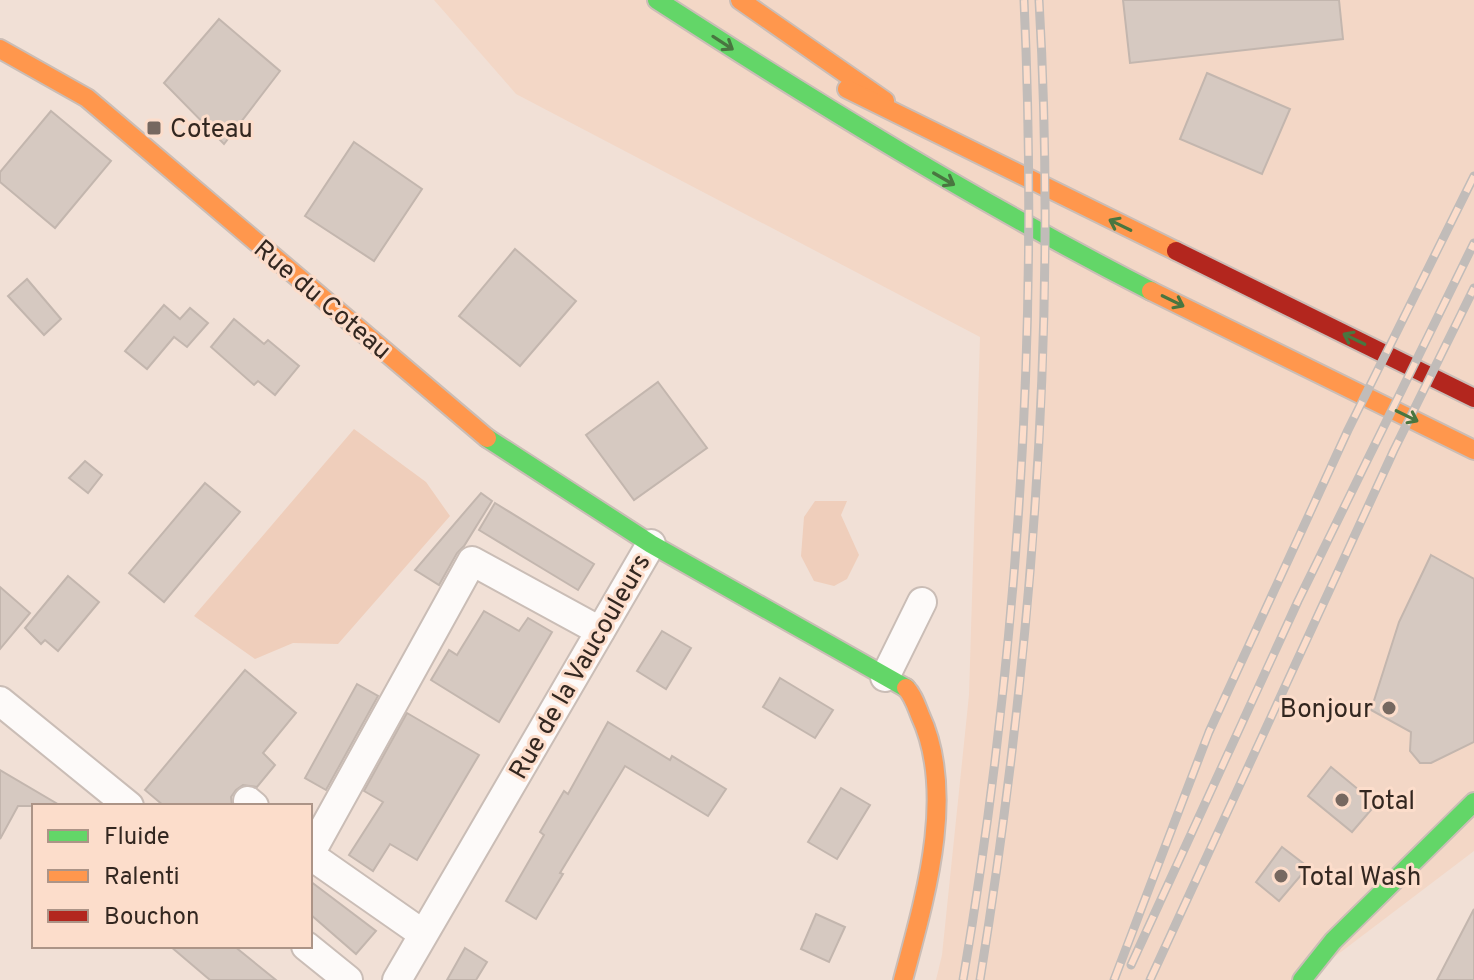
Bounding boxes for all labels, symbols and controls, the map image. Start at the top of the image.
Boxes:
one-way arrow [711,34,733,51]
place label: Coteau [170,114,253,147]
marker: Coteau [145,119,163,137]
one-way arrow [932,171,955,187]
one-way arrow [1108,217,1132,232]
street label: Rue du Coteau [246,234,397,368]
one-way arrow [1161,294,1185,309]
one-way arrow [1342,331,1366,346]
one-way arrow [1394,409,1418,424]
street label: Rue de la Vaucouleurs [503,549,659,786]
place label: Bonjour [1280,694,1373,727]
marker: Bonjour [1380,699,1398,717]
place label: Total [1358,786,1415,819]
marker: Total [1333,791,1351,809]
legend [32,804,312,948]
text: Fluide [104,823,170,853]
place label: Total Wash [1297,862,1421,895]
text: Ralenti [104,863,180,893]
marker: Total Wash [1272,867,1290,885]
text: Bouchon [104,903,199,933]

